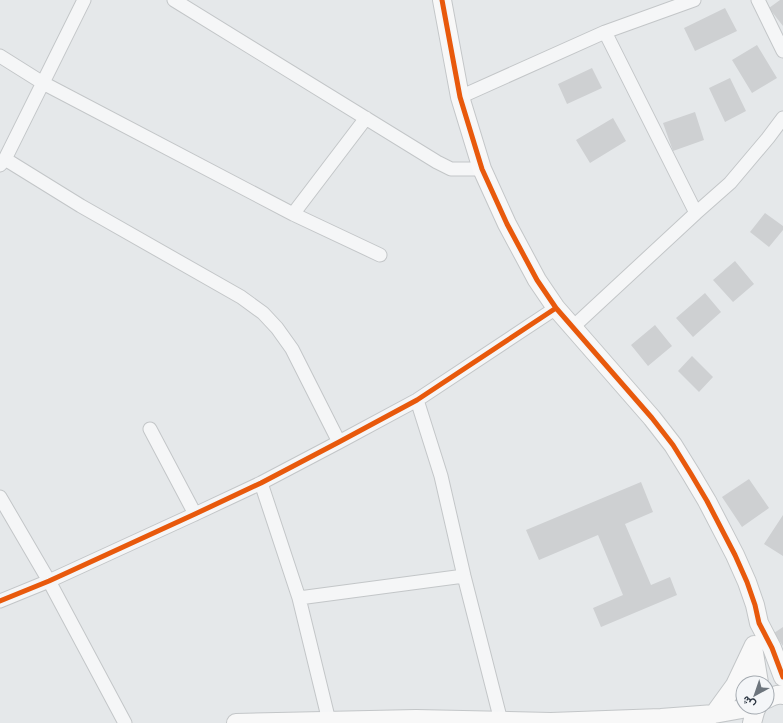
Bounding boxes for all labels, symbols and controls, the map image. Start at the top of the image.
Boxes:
north arrow [735,675,775,715]
text: ش [740,693,758,712]

